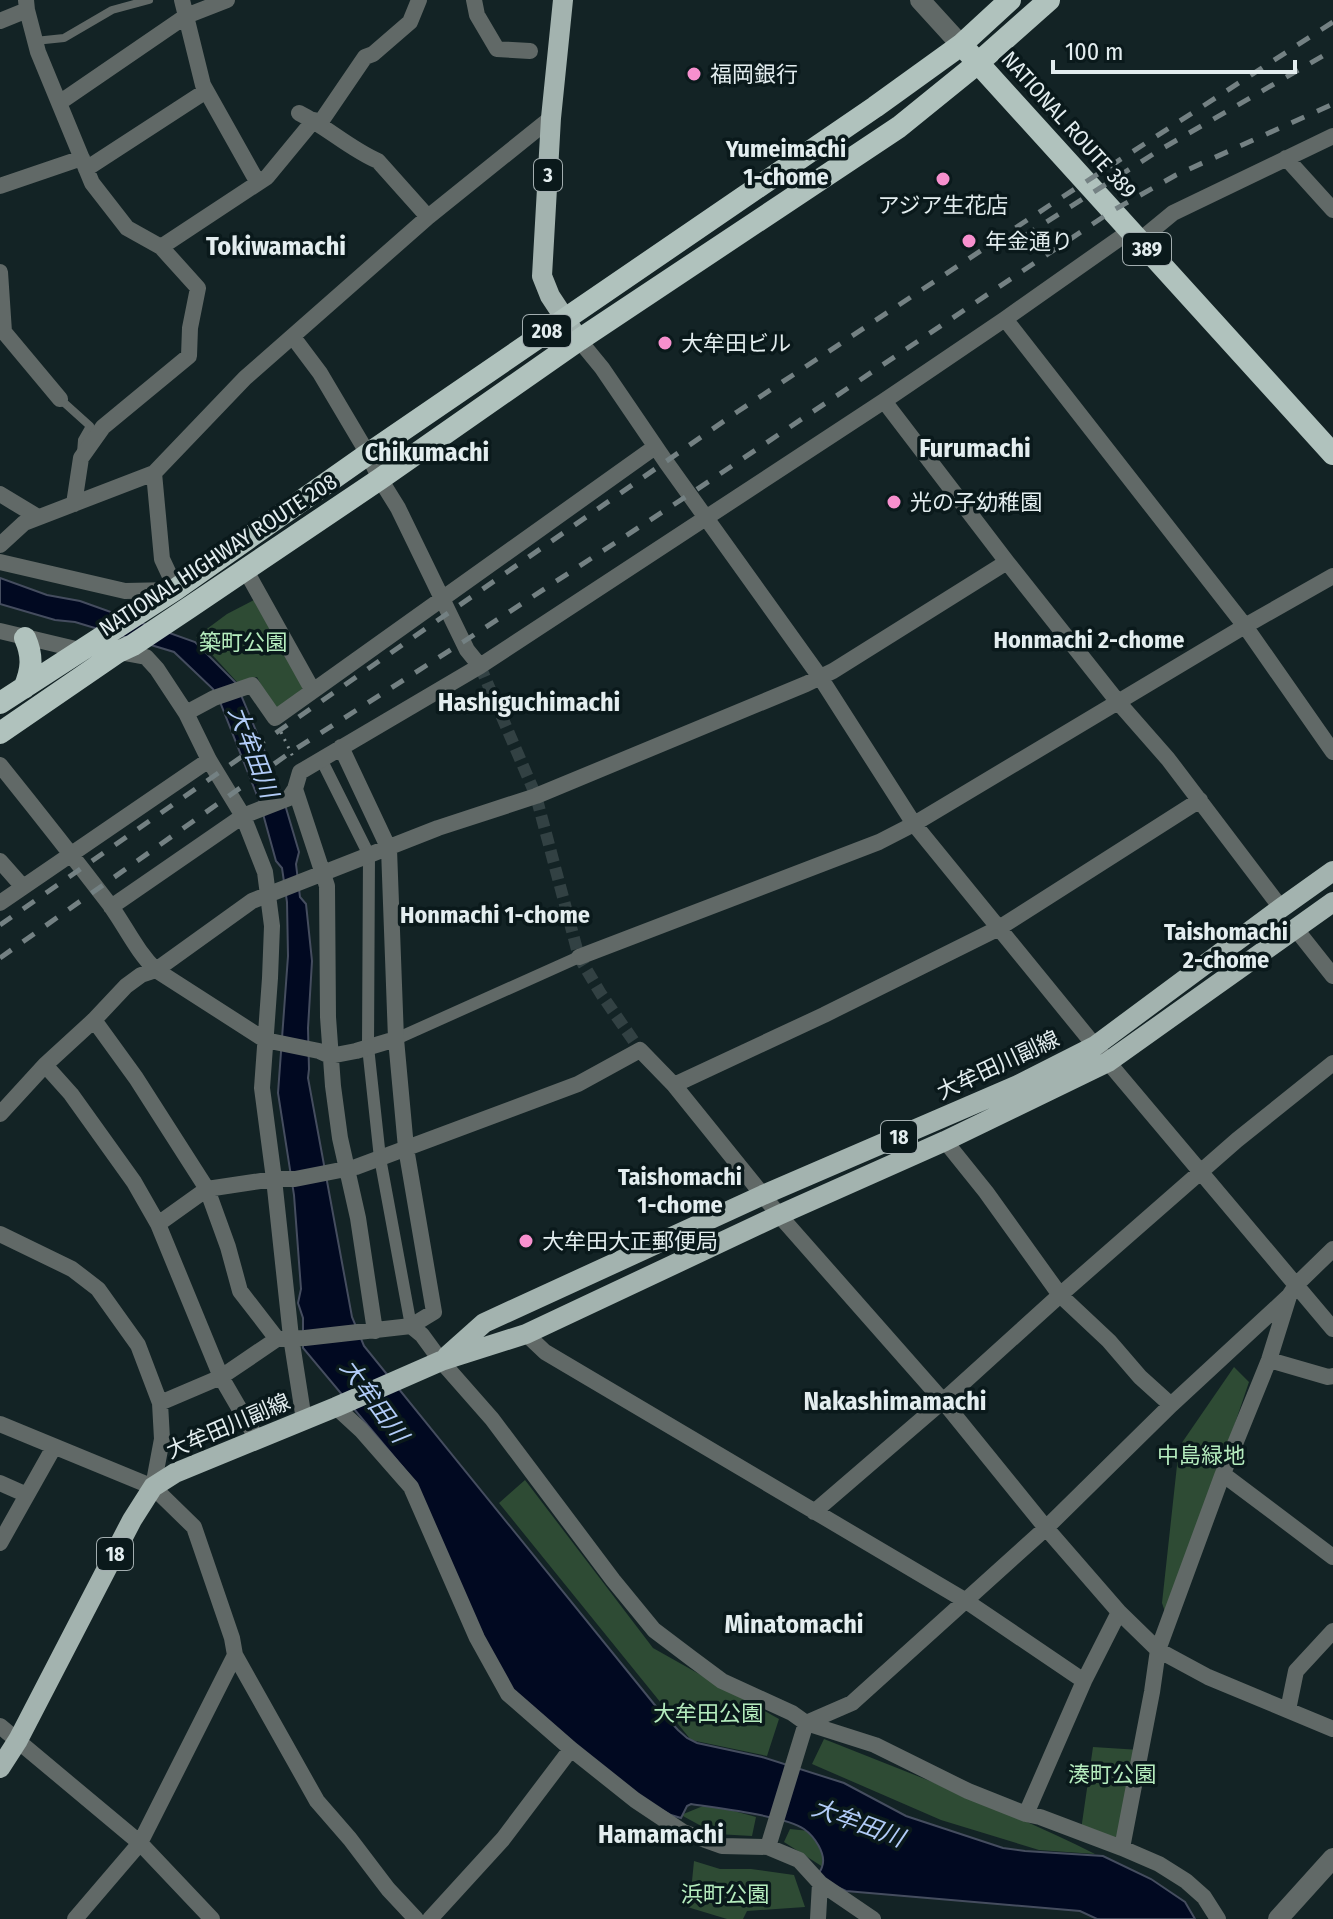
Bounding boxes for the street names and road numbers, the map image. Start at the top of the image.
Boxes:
street label: NATIONAL ROUTE 389 [996,46,1142,204]
road number: 3 [534,159,562,191]
road number: 389 [1123,233,1171,265]
road number: 208 [523,315,571,347]
street label: NATIONAL HIGHWAY ROUTE 208 [94,468,342,642]
street label: 大牟田川副線 [932,1025,1064,1105]
road number: 18 [881,1121,917,1153]
street label: 大牟田川副線 [162,1388,294,1464]
road number: 18 [97,1538,133,1570]

